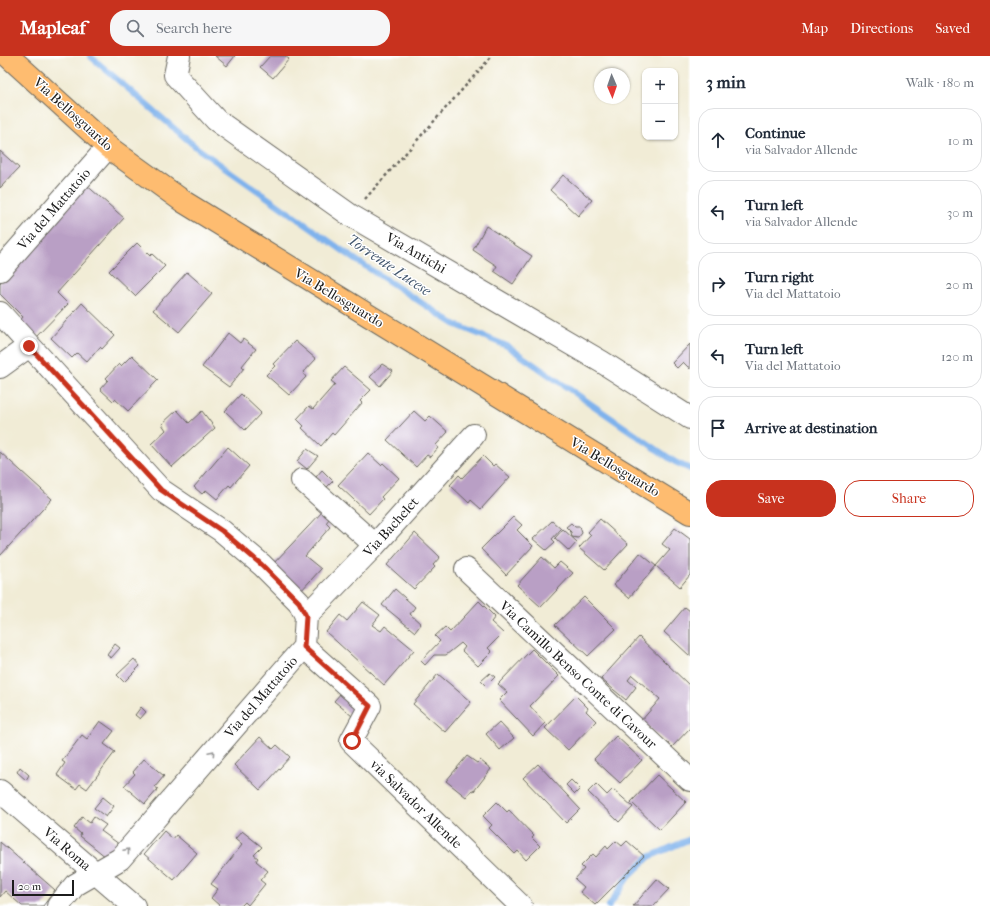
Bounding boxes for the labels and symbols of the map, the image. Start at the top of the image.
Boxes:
north arrow [594,68,630,104]
street label: Via Bellosguardo [29,73,116,154]
street label: Via del Mattatoio [13,165,94,254]
street label: Via Antichi [382,228,449,277]
water label: Torrente Lucese [344,230,435,300]
street label: Via Bellosguardo [290,264,387,331]
route end [20,337,38,355]
street label: Via Bellosguardo [566,433,663,500]
street label: Via Bachelet [359,494,422,561]
street label: Via Camillo Benso Conte di Cavour [495,597,660,752]
street label: Via del Mattatoio [220,653,301,742]
route start [343,732,361,750]
one-way arrow [208,750,215,757]
street label: via Salvador Allende [366,756,466,852]
street label: Via Roma [39,823,95,875]
one-way arrow [122,848,130,856]
scale bar [12,878,74,897]

